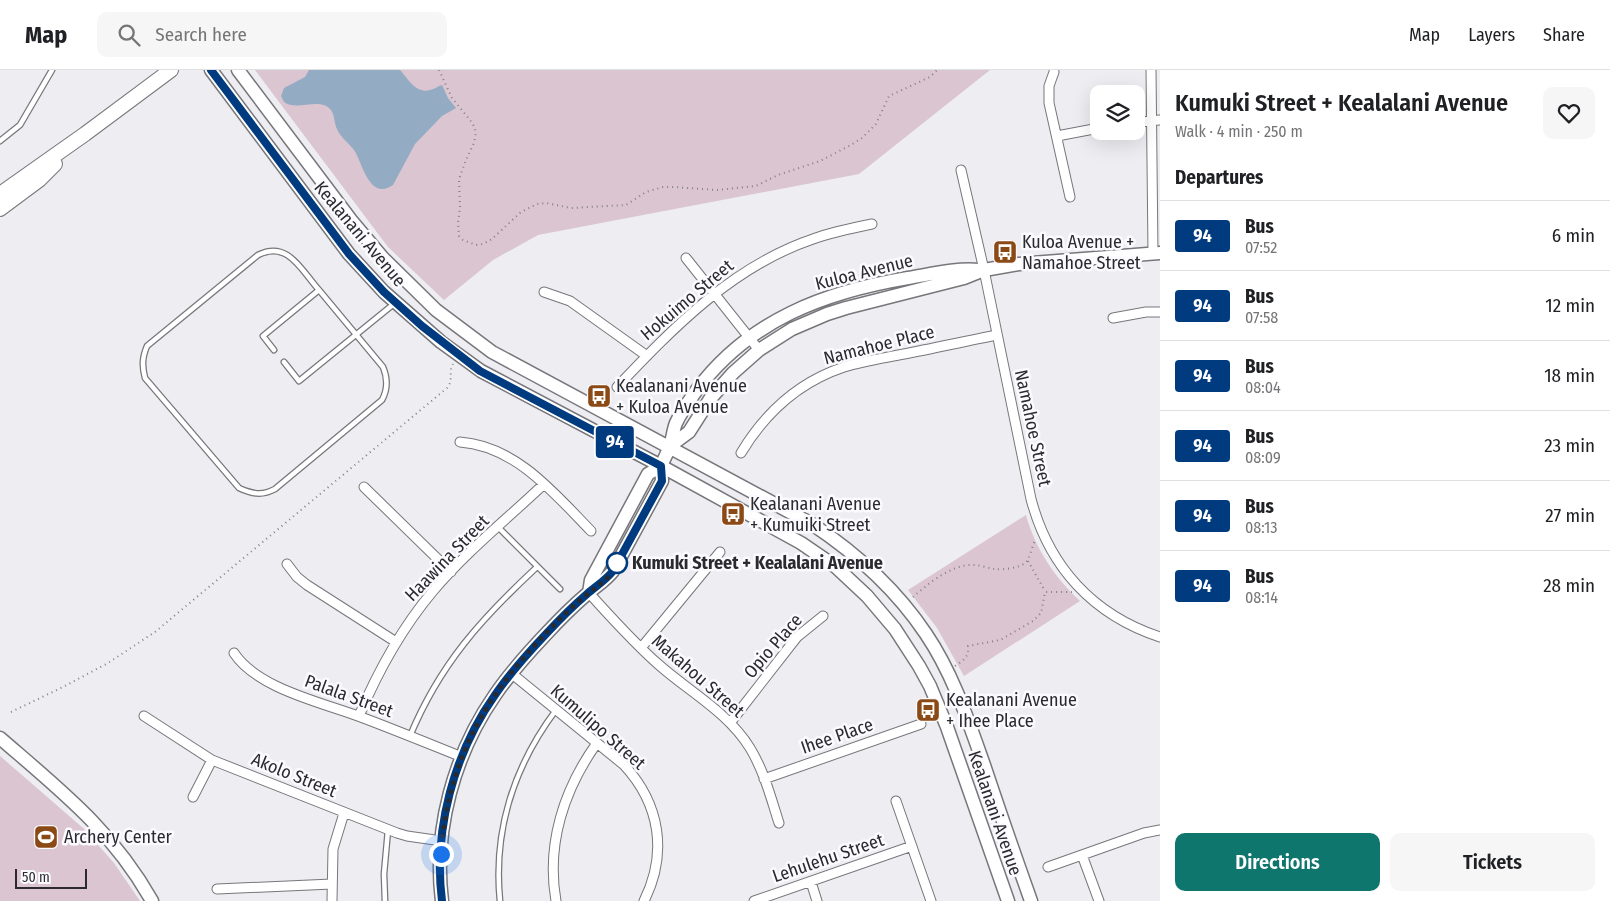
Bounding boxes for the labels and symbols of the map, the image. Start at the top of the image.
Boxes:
street label: Kealanani Avenue [310,177,411,291]
place label: Kuloa Avenue + Namahoe Street [1022,231,1141,274]
bus stop icon: Kuloa Avenue + Namahoe Street [992,239,1018,265]
street label: Kuloa Avenue [813,249,915,295]
street label: Hokuimo Street [636,255,738,345]
street label: Namahoe Place [821,321,937,369]
street label: Namahoe Street [1010,368,1056,488]
place label: Kealanani Avenue + Kuloa Avenue [616,375,747,418]
bus stop icon: Kealanani Avenue + Kuloa Avenue [586,383,612,409]
line badge: 94 [592,426,638,458]
place label: Kealanani Avenue + Kumuiki Street [750,493,881,536]
bus stop icon: Kealanani Avenue + Kumuiki Street [720,501,746,527]
street label: Haawina Street [400,510,494,606]
marker: Kumuki Street + Kealalani Avenue [606,552,628,574]
place label: Kumuki Street + Kealalani Avenue [632,552,883,574]
street label: Opio Place [739,609,807,683]
street label: Makahou Street [647,630,749,722]
street label: Palala Street [302,670,396,722]
street label: Kumulipo Street [546,680,650,774]
place label: Kealanani Avenue + Ihee Place [946,689,1077,732]
bus stop icon: Kealanani Avenue + Ihee Place [915,697,941,723]
street label: Ihee Place [798,713,876,759]
street label: Akolo Street [248,748,340,802]
street label: Kealanani Avenue [963,748,1027,879]
sports icon: Archery Center [33,824,59,850]
place label: Archery Center [64,826,173,848]
street label: Lehulehu Street [769,829,887,887]
your location [429,842,454,867]
scale bar [15,866,88,889]

